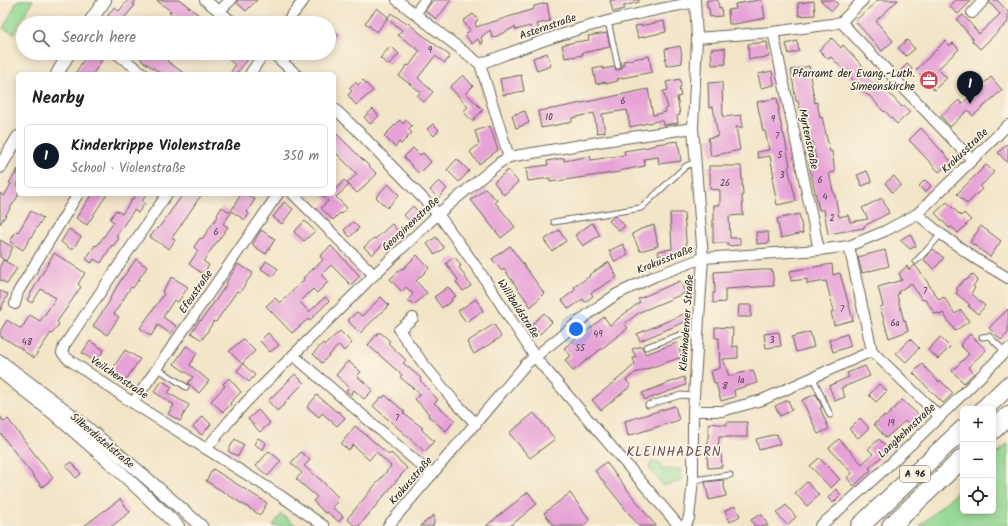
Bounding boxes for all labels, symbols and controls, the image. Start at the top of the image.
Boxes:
street label: Asternstraße [517,9,579,45]
search box [16,16,336,60]
text: Search here [62,26,136,50]
icon: search [30,27,52,49]
house number: 9 [428,43,433,58]
place label: Pfarramt der Evang.-Luth. Simeonskirche [792,65,915,96]
office icon: Pfarramt der Evang.-Luth. Simeonskirche [918,69,940,91]
pin: 1 [957,71,983,104]
text: Nearby [32,85,84,112]
house number: 6 [620,94,626,109]
street label: Myrtenstraße [793,107,823,171]
house number: 10 [545,110,553,125]
house number: 9 [771,112,776,127]
street label: Krokusstraße [937,124,993,178]
house number: 7 [775,129,780,144]
text: Kinderkrippe Violenstraße [71,134,241,158]
text: 1 [44,146,48,167]
text: 350 m [283,146,319,167]
house number: 5 [778,148,784,163]
text: School · Violenstraße [71,158,185,179]
house number: 3 [779,168,785,183]
house number: 6 [817,173,823,188]
house number: 26 [720,176,730,191]
house number: 4 [823,190,828,205]
street label: Georginenstraße [378,192,444,256]
house number: 2 [829,211,835,226]
house number: 6 [213,225,219,240]
street label: Krokusstraße [634,241,696,279]
street label: Efeustraße [174,266,218,318]
street label: Kleinhaderner Straße [675,274,699,372]
street label: Willibaldstraße [492,276,544,342]
house number: 7 [923,284,928,299]
house number: 7 [840,302,845,317]
house number: 6a [890,316,900,331]
your location [566,319,586,339]
house number: 49 [593,327,603,342]
house number: 3 [769,333,775,348]
house number: 48 [22,335,33,350]
house number: 55 [575,341,586,356]
street label: Veilchenstraße [86,352,152,404]
house number: 1a [737,373,745,388]
house number: 8 [722,379,728,394]
street label: Langbehnstraße [874,399,940,463]
map controls [960,406,996,514]
button: + [960,406,996,442]
street label: Silberdistelstraße [66,409,138,473]
house number: 7 [395,411,400,426]
house number: 19 [887,416,895,431]
district label: KLEINHADERN [626,442,722,463]
button: − [960,442,996,478]
street label: Krokusstraße [385,453,437,509]
road number: A 96 [900,466,930,482]
button: locate [960,478,996,514]

